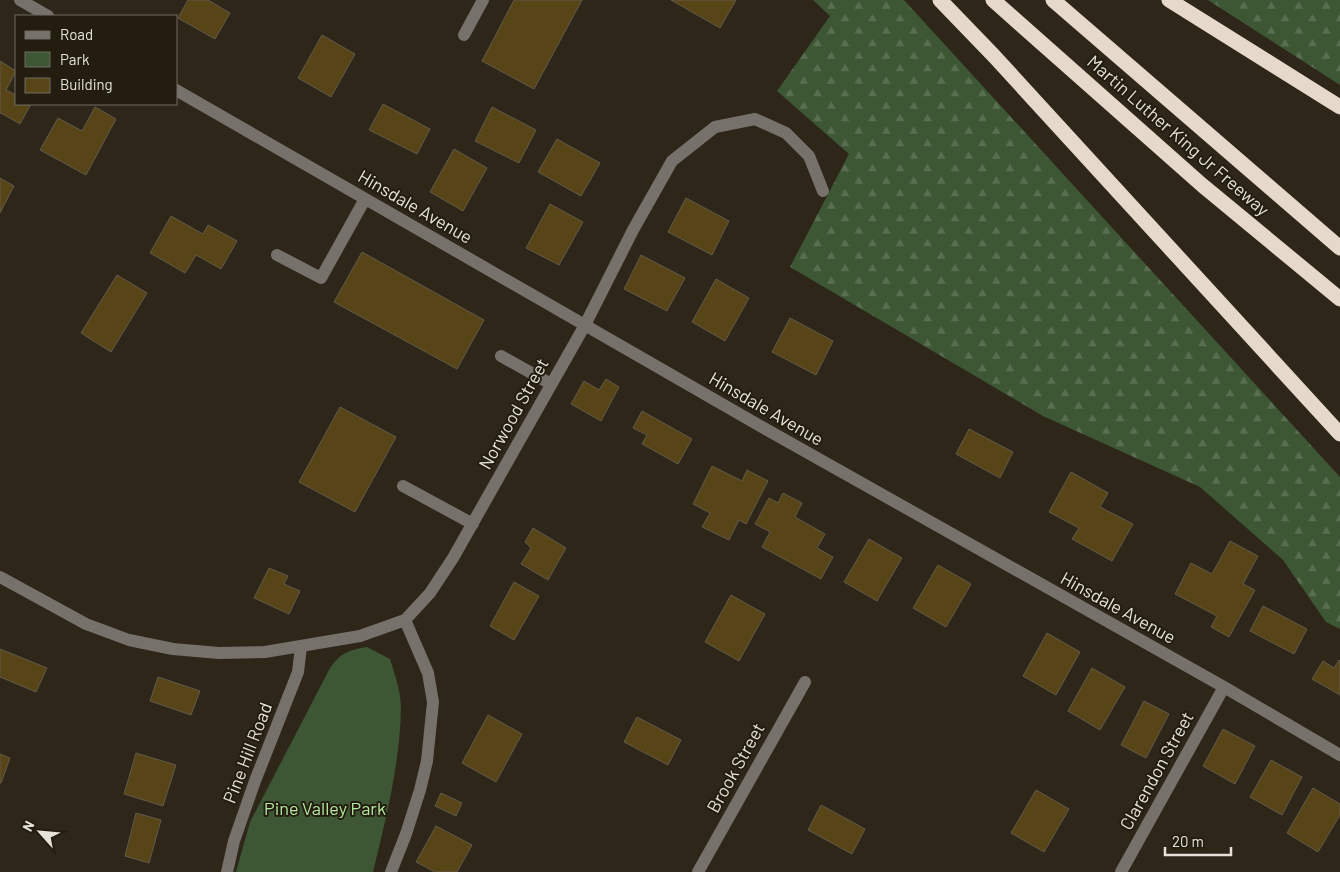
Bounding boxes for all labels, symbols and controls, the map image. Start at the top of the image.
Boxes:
legend [15,15,178,105]
text: Road [60,25,93,43]
text: Park [60,50,90,68]
street label: Martin Luther King Jr Freeway [1083,50,1274,220]
text: Building [60,75,113,93]
street label: Hinsdale Avenue [354,165,477,248]
street label: Norwood Street [473,354,553,473]
street label: Hinsdale Avenue [705,367,828,450]
street label: Hinsdale Avenue [1057,566,1180,648]
street label: Pine Hill Road [218,699,276,806]
street label: Clarendon Street [1115,707,1198,834]
street label: Brook Street [701,719,769,816]
park label: Pine Valley Park [264,797,386,819]
north arrow [15,807,65,857]
text: N [18,818,38,834]
scale bar [1165,824,1231,856]
text: 20 m [1172,832,1204,850]

